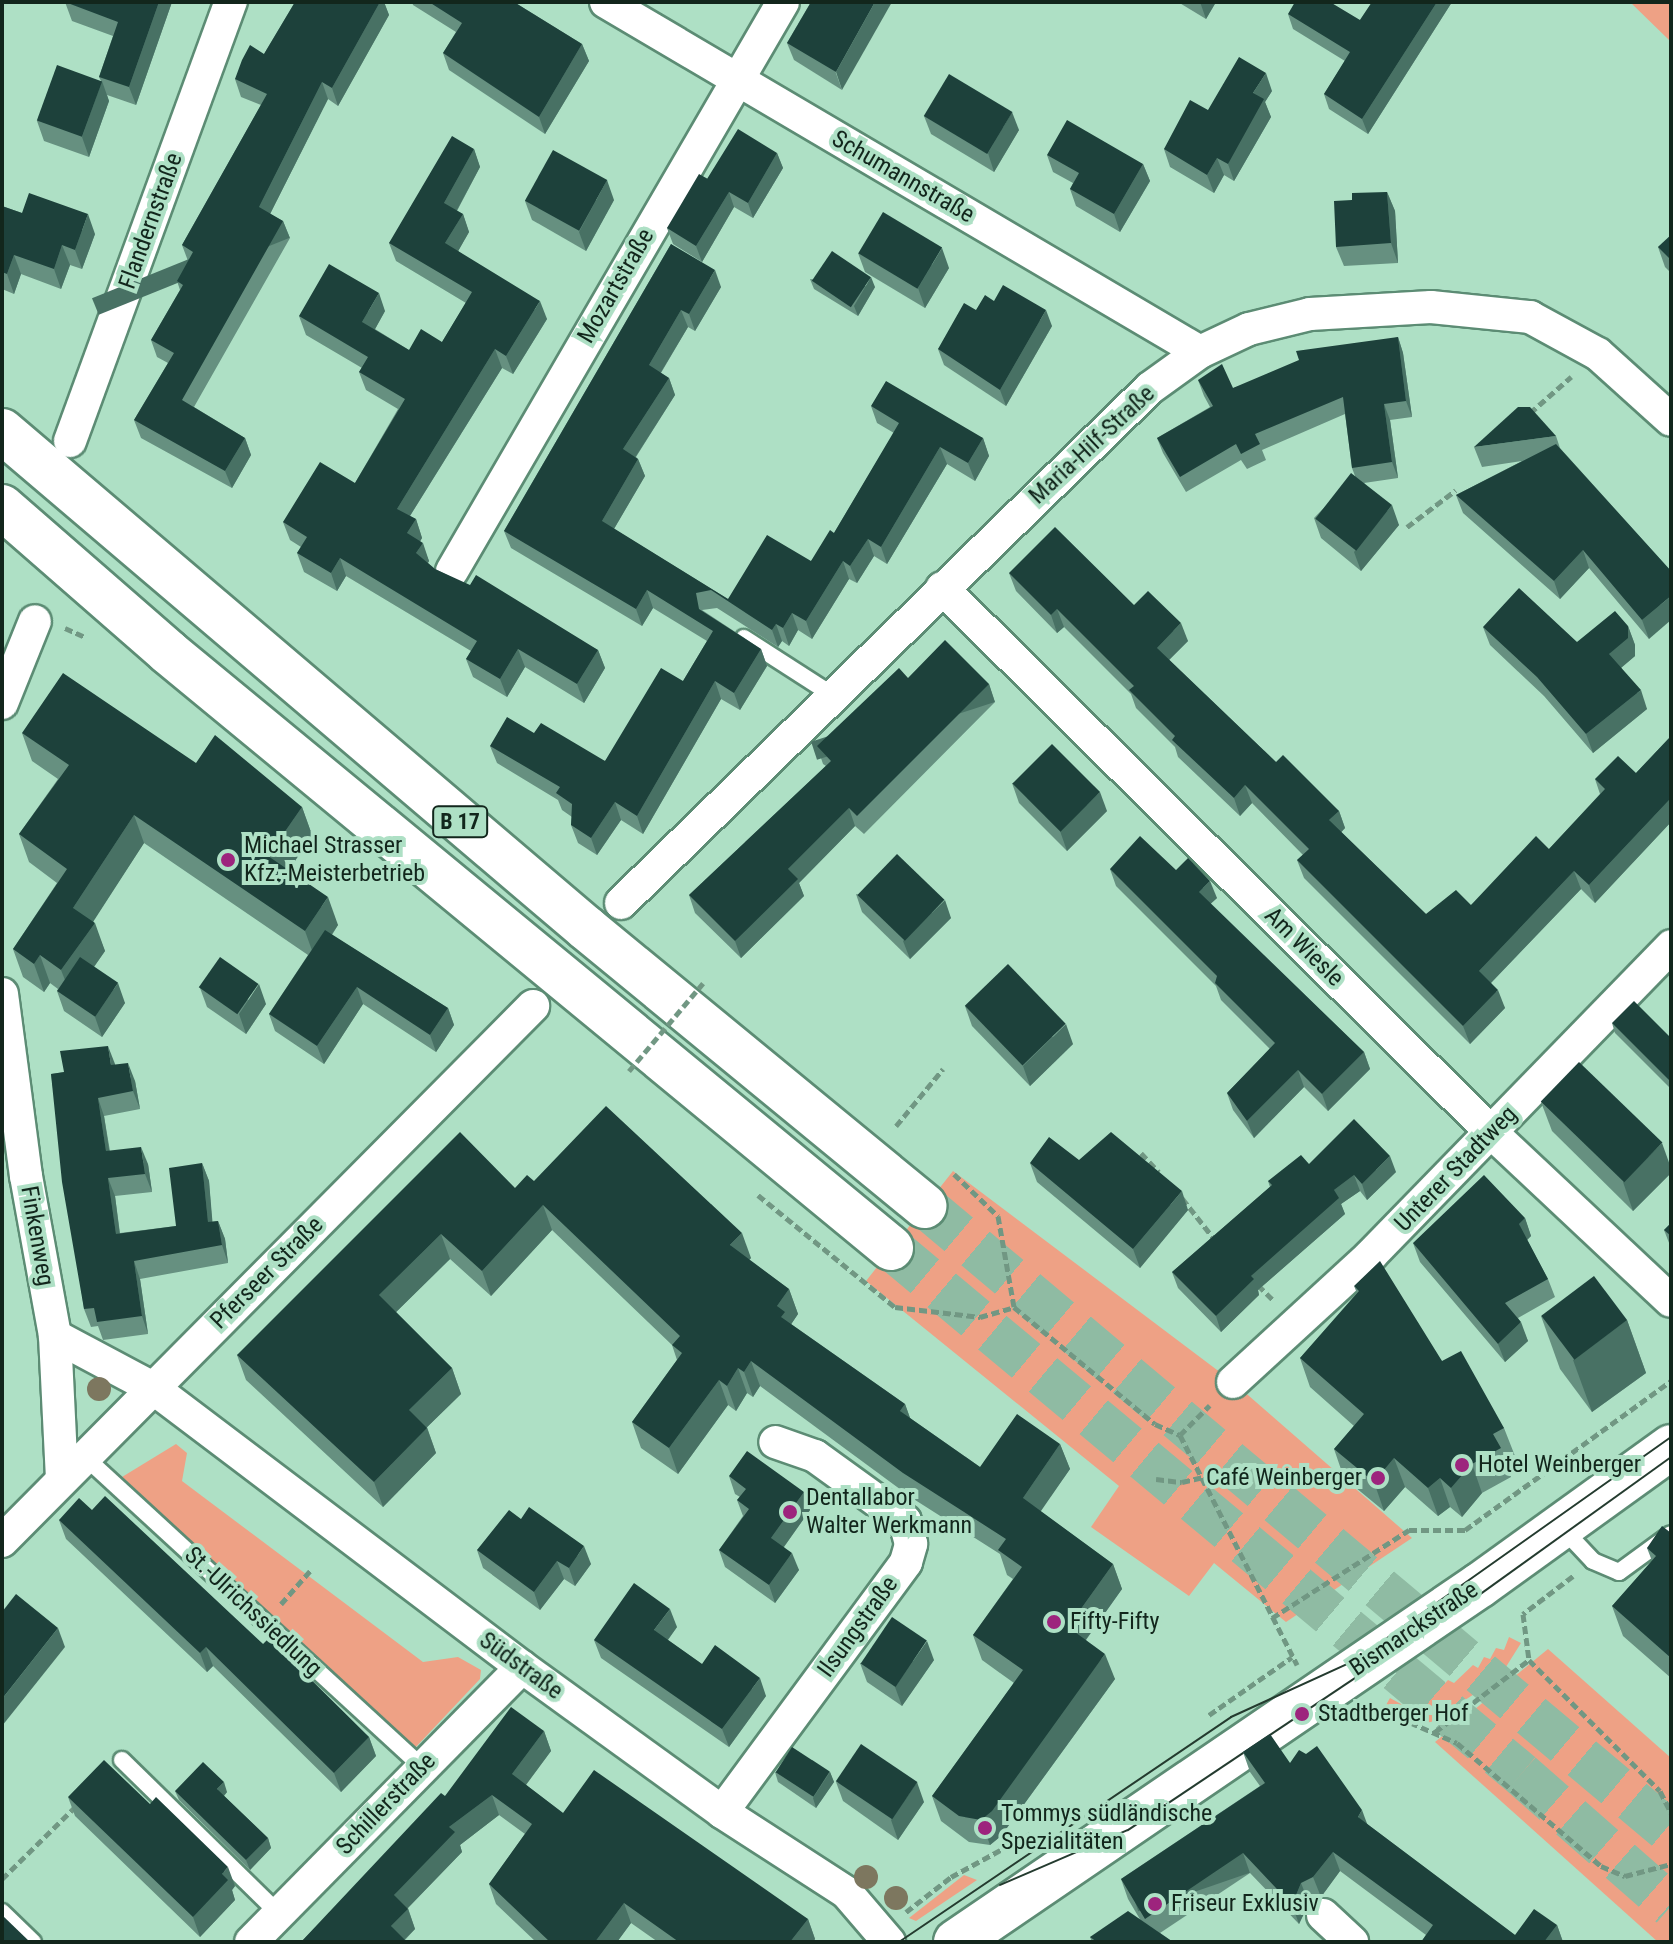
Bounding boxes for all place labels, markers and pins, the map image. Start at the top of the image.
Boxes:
place label: Michael Strasser Kfz.-Meisterbetrieb [244,832,425,888]
marker: Michael Strasser Kfz.-Meisterbetrieb [219,851,237,869]
place label: Hotel Weinberger [1478,1451,1641,1479]
marker: Hotel Weinberger [1453,1456,1471,1474]
place label: Café Weinberger [1206,1464,1362,1492]
marker: Café Weinberger [1369,1469,1387,1487]
place label: Dentallabor Walter Werkmann [806,1484,972,1540]
marker: Dentallabor Walter Werkmann [781,1503,799,1521]
place label: Fifty-Fifty [1070,1608,1159,1636]
marker: Fifty-Fifty [1045,1613,1063,1631]
place label: Stadtberger Hof [1318,1700,1469,1728]
marker: Stadtberger Hof [1293,1705,1311,1723]
place label: Tommys südländische Spezialitäten [1001,1800,1212,1856]
marker: Tommys südländische Spezialitäten [976,1819,994,1837]
place label: Friseur Exklusiv [1171,1890,1319,1918]
marker: Friseur Exklusiv [1146,1895,1164,1913]

